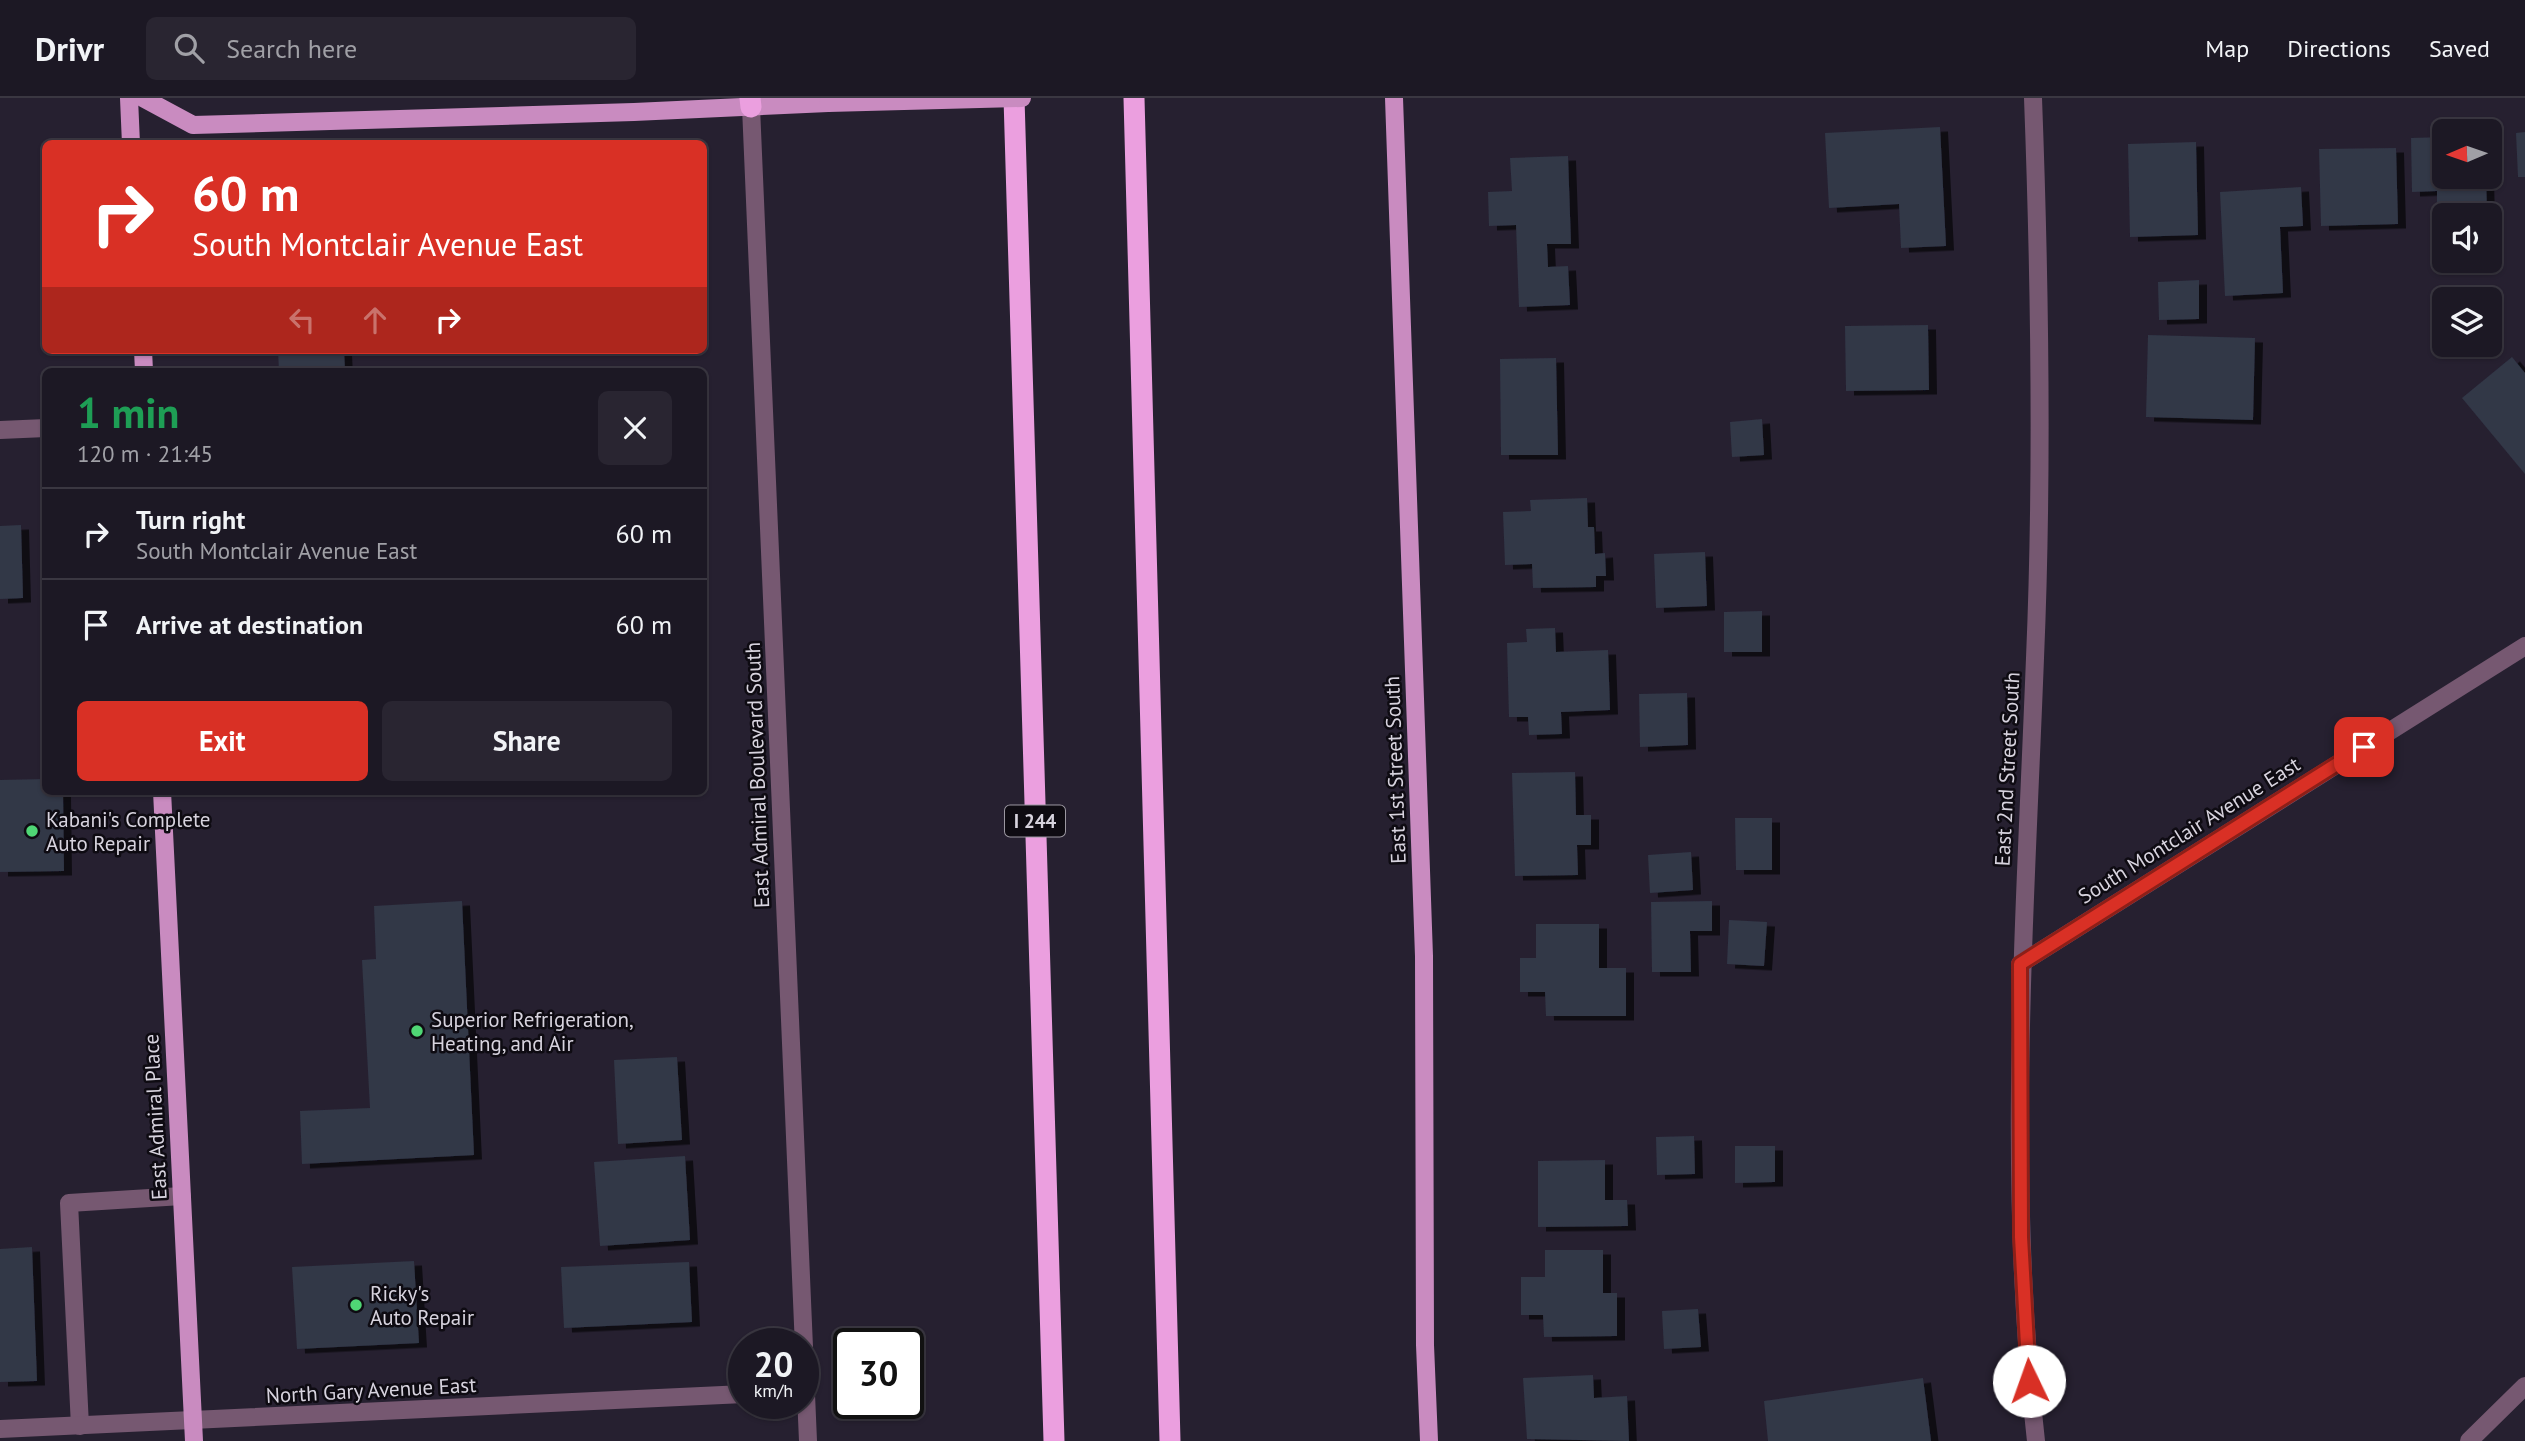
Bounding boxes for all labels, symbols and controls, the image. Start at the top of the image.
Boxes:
search box [146,17,636,80]
text: Drivr [35,27,104,70]
icon: search [170,29,208,67]
text: Search here [226,32,357,65]
text: Map [2205,33,2249,64]
text: Directions [2287,33,2391,64]
text: Saved [2429,33,2490,64]
north arrow [2432,119,2502,189]
map controls [2432,119,2502,357]
text: 60 m [192,161,299,225]
icon: right [77,168,168,259]
button: sound [2432,203,2502,273]
text: South Montclair Avenue East [192,223,583,265]
button: layers [2432,287,2502,357]
icon: left [283,301,321,339]
icon: ahead [356,301,394,339]
icon: right [429,301,467,339]
text: 1 min [77,385,179,440]
button: close [598,391,672,465]
text: 120 m · 21:45 [77,439,213,468]
text: Turn right [136,503,245,536]
icon: right [77,515,115,553]
text: 60 m [616,517,672,550]
text: South Montclair Avenue East [136,536,417,565]
icon: arrive [77,606,115,644]
text: Arrive at destination [136,608,363,641]
text: 60 m [616,608,672,641]
street label: East Admiral Boulevard South [739,642,775,908]
street label: East 2nd Street South [1988,671,2026,867]
street label: East 1st Street South [1378,676,1412,864]
button: Exit [77,701,368,781]
button: Share [382,701,672,781]
pin [2334,717,2394,777]
icon: arrive [2345,728,2383,766]
street label: South Montclair Avenue East [2073,751,2305,909]
place label: Kabani's Complete Auto Repair [46,806,211,857]
road number: I 244 [1005,806,1065,836]
marker: Kabani's Complete Auto Repair [24,823,40,839]
place label: Superior Refrigeration, Heating, and Air [431,1006,634,1057]
marker: Superior Refrigeration, Heating, and Air [409,1023,425,1039]
street label: East Admiral Place [137,1033,173,1201]
place label: Ricky's Auto Repair [370,1280,474,1331]
marker: Ricky's Auto Repair [348,1297,364,1313]
speed limit sign: 30 [833,1328,924,1419]
text: 20 [754,1341,793,1387]
position arrow [1992,1344,2066,1418]
street label: North Gary Avenue East [265,1371,477,1409]
text: km/h [754,1379,793,1402]

